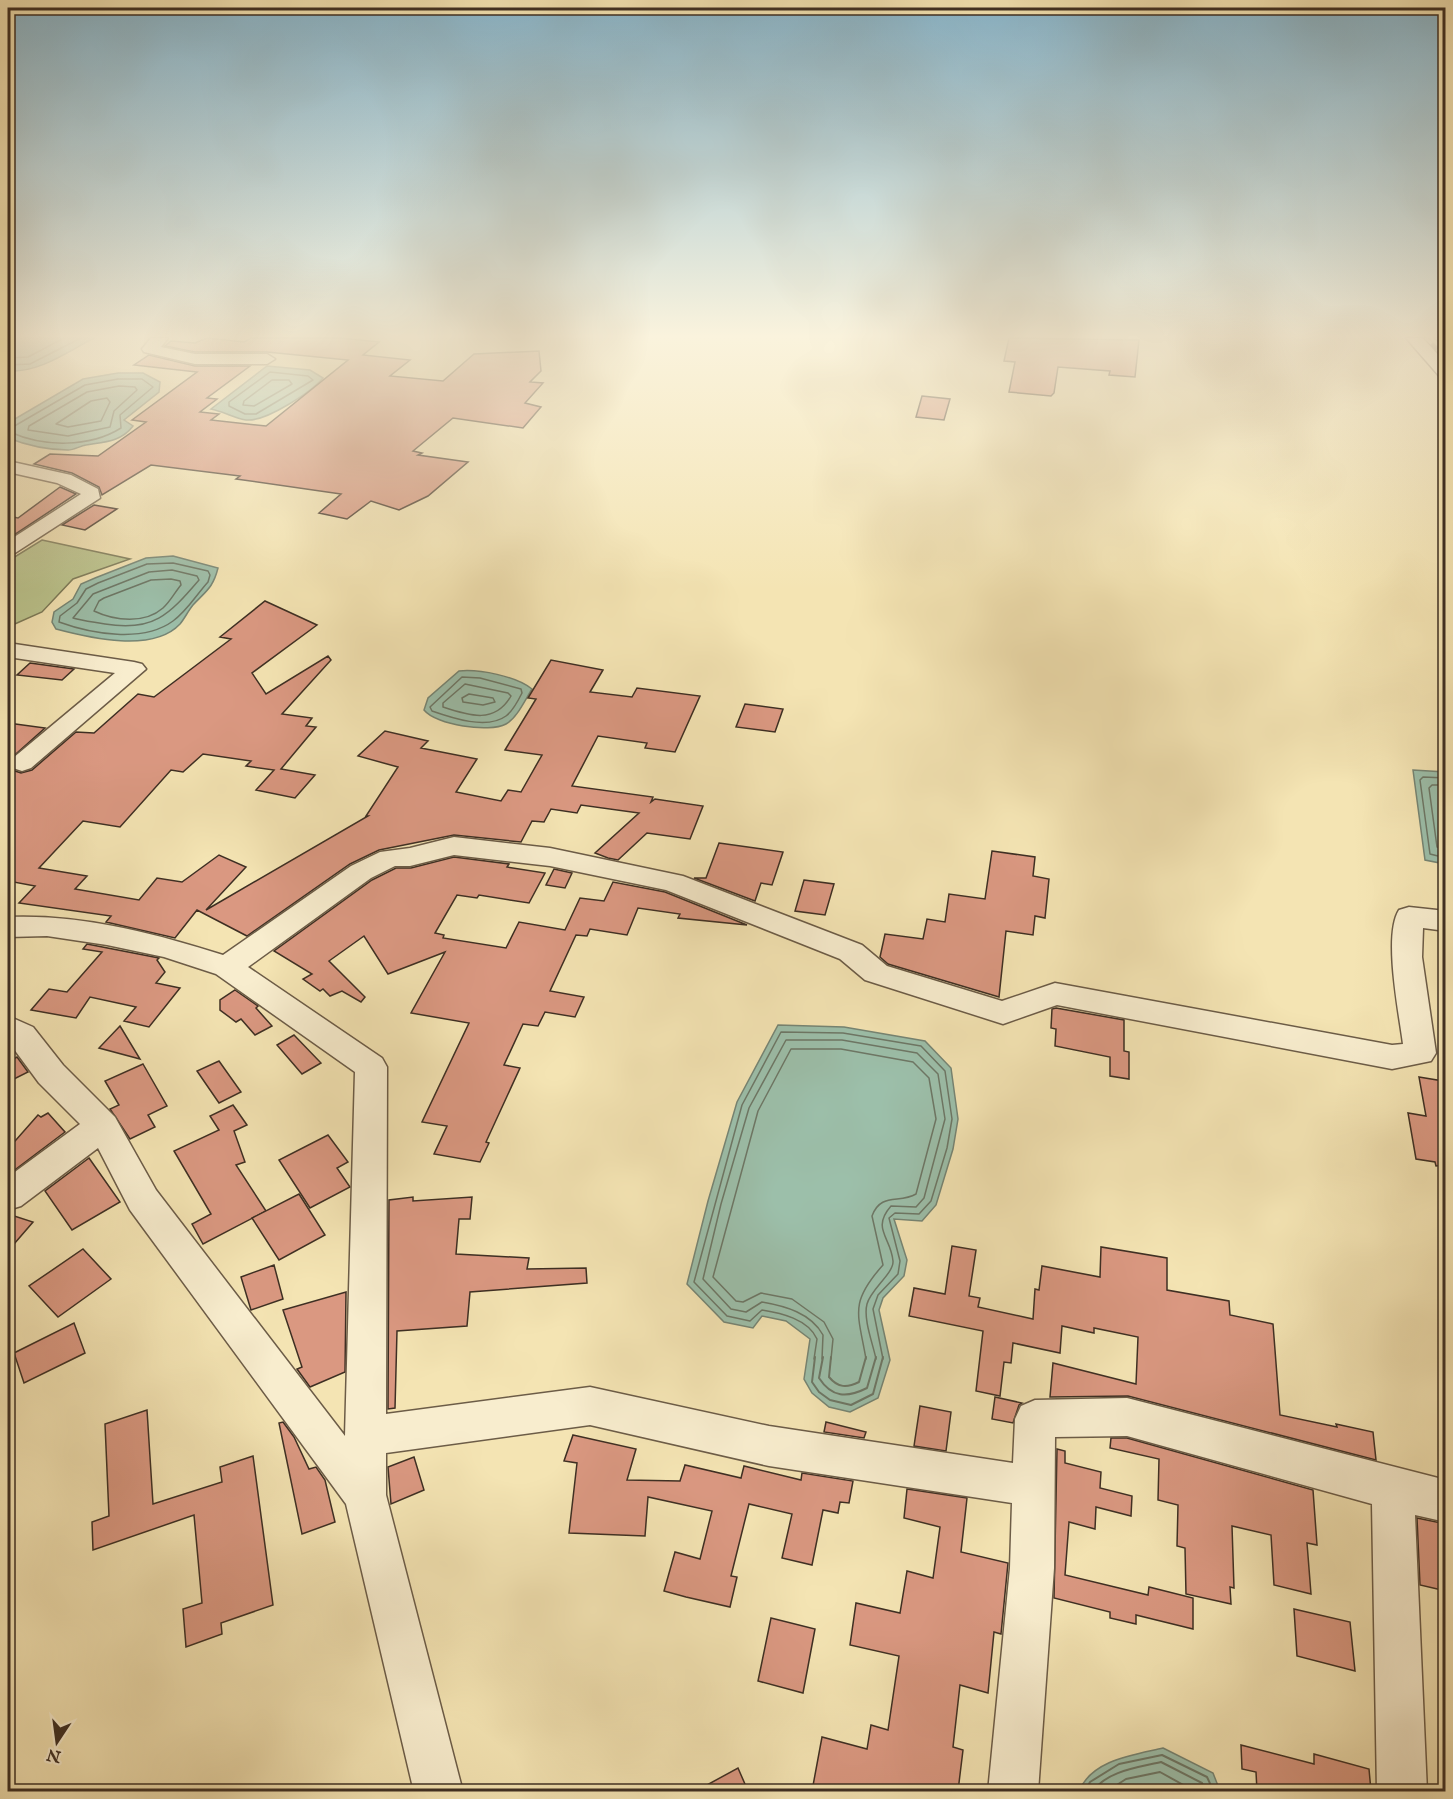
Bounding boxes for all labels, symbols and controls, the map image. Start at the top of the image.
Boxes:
north arrow [27,1712,87,1772]
text: N [45,1743,64,1766]

